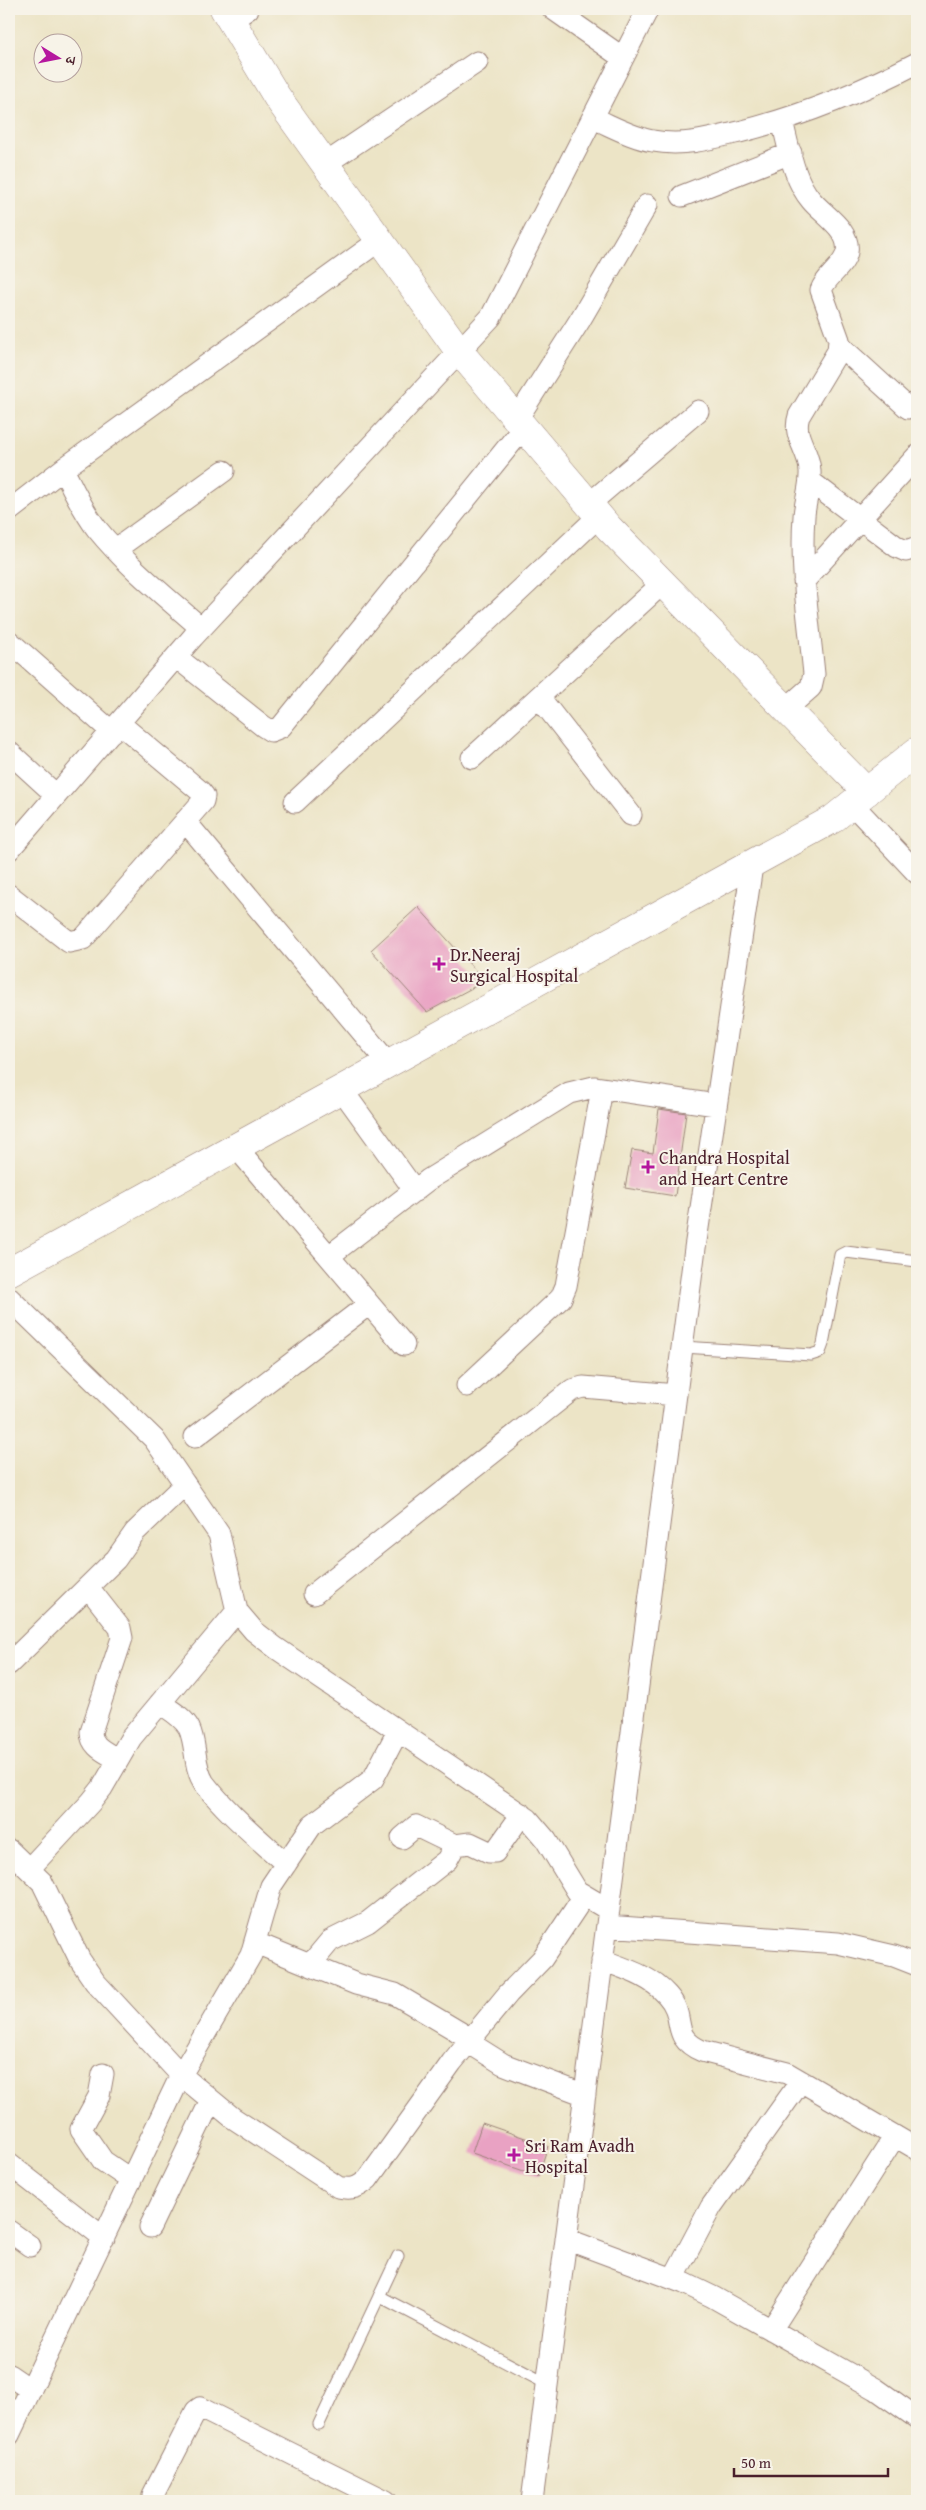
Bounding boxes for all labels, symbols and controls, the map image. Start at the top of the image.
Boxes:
north arrow [32,32,82,82]
text: उ [60,54,81,66]
place label: Dr.Neeraj Surgical Hospital [450,941,578,989]
marker: Dr.Neeraj Surgical Hospital [432,957,446,971]
place label: Chandra Hospital and Heart Centre [659,1144,790,1192]
marker: Chandra Hospital and Heart Centre [641,1160,655,1174]
place label: Sri Ram Avadh Hospital [525,2132,635,2180]
marker: Sri Ram Avadh Hospital [507,2148,521,2162]
scale bar [734,2445,887,2477]
text: 50 m [741,2452,772,2473]

